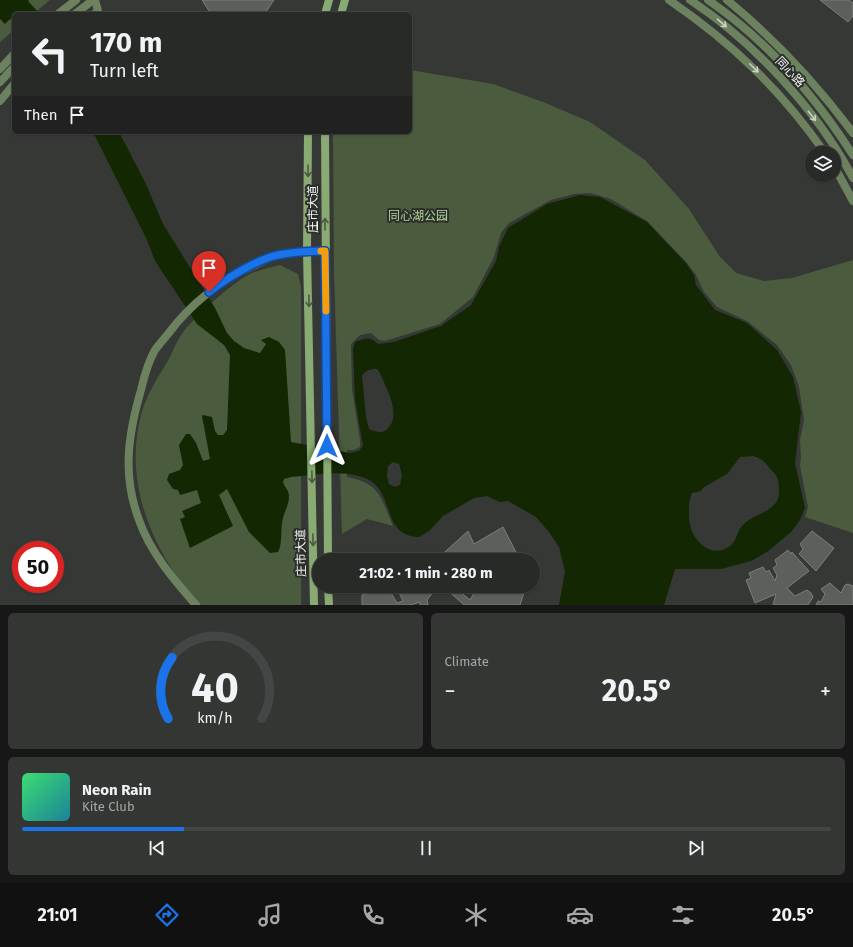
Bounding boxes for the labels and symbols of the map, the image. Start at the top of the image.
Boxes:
one-way arrow [716,19,727,28]
street label: 同心路 [773,54,807,90]
one-way arrow [749,63,759,73]
one-way arrow [808,110,817,121]
one-way arrow [304,164,312,177]
street label: 庄市大道 [306,185,320,233]
park label: 同心湖公园 [388,209,448,223]
one-way arrow [321,218,329,231]
pin [192,251,226,292]
one-way arrow [305,294,312,307]
position arrow [306,425,348,467]
one-way arrow [309,470,316,483]
street label: 庄市大道 [294,529,308,577]
one-way arrow [309,533,317,546]
speed limit sign: 50 [12,541,64,593]

